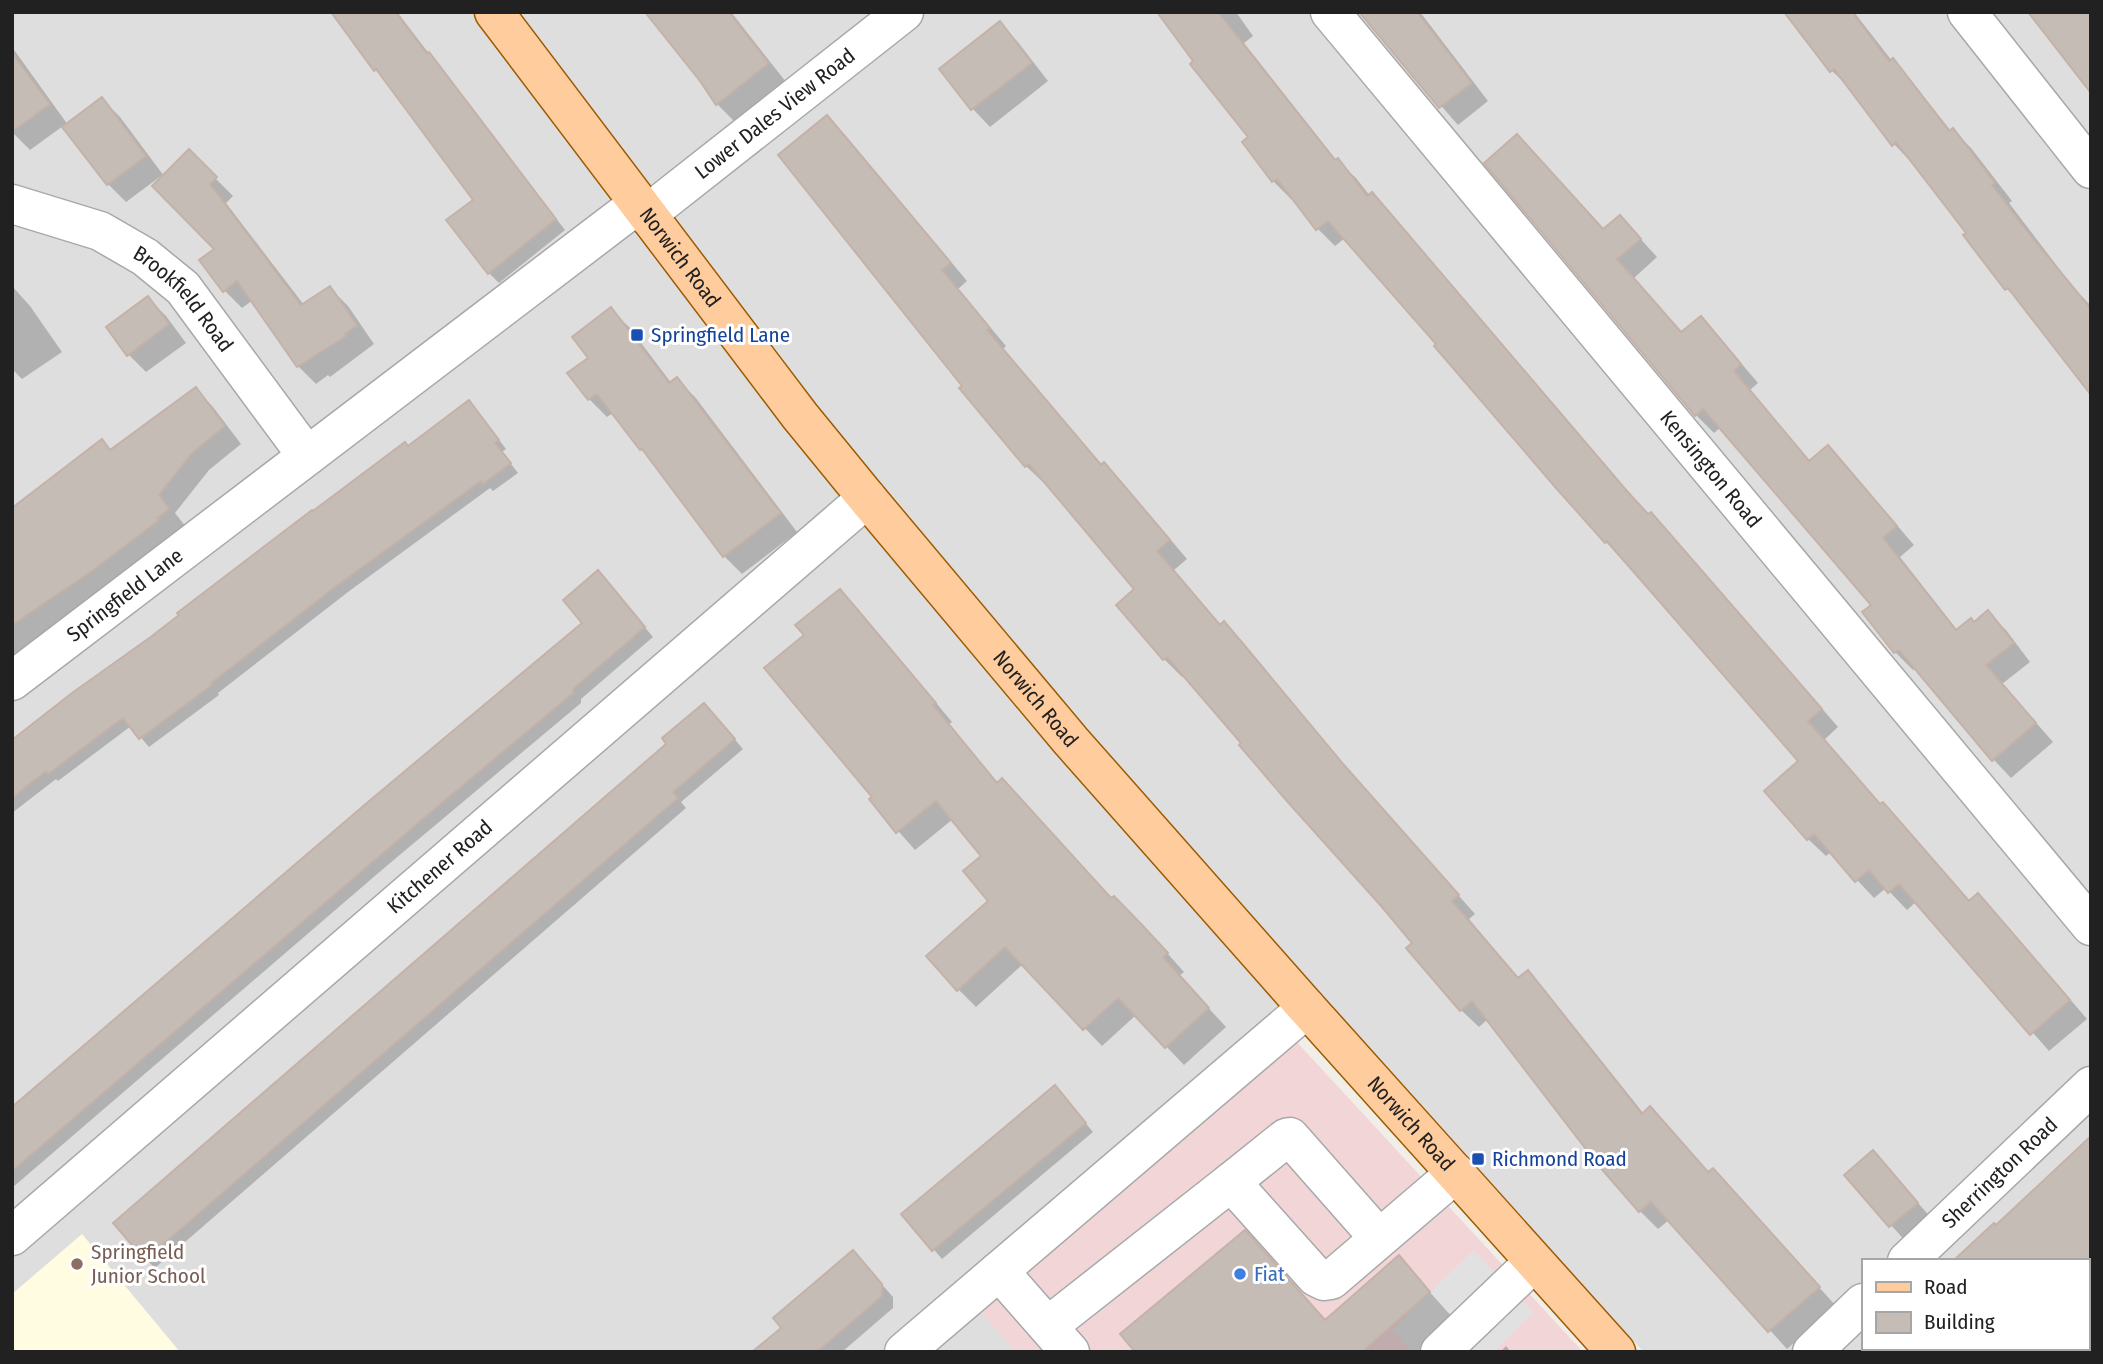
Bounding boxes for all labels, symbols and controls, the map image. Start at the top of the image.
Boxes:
street label: Lower Dales View Road [690,43,860,185]
street label: Norwich Road [634,202,726,313]
street label: Brookfield Road [129,240,239,357]
place label: Springfield Lane [651,322,790,348]
marker: Springfield Lane [629,327,645,343]
street label: Kensington Road [1654,405,1767,533]
street label: Springfield Lane [62,542,188,647]
street label: Norwich Road [988,645,1084,753]
street label: Kitchener Road [382,814,498,919]
street label: Norwich Road [1362,1071,1460,1177]
street label: Sherrington Road [1936,1112,2063,1234]
place label: Richmond Road [1492,1146,1627,1172]
marker: Richmond Road [1470,1151,1486,1167]
place label: Springfield Junior School [91,1239,206,1289]
marker: Springfield Junior School [69,1256,85,1272]
legend [1862,1259,2089,1350]
place label: Fiat [1254,1261,1285,1287]
marker: Fiat [1232,1266,1248,1282]
text: Road [1924,1274,1968,1300]
text: Building [1924,1309,1995,1335]

